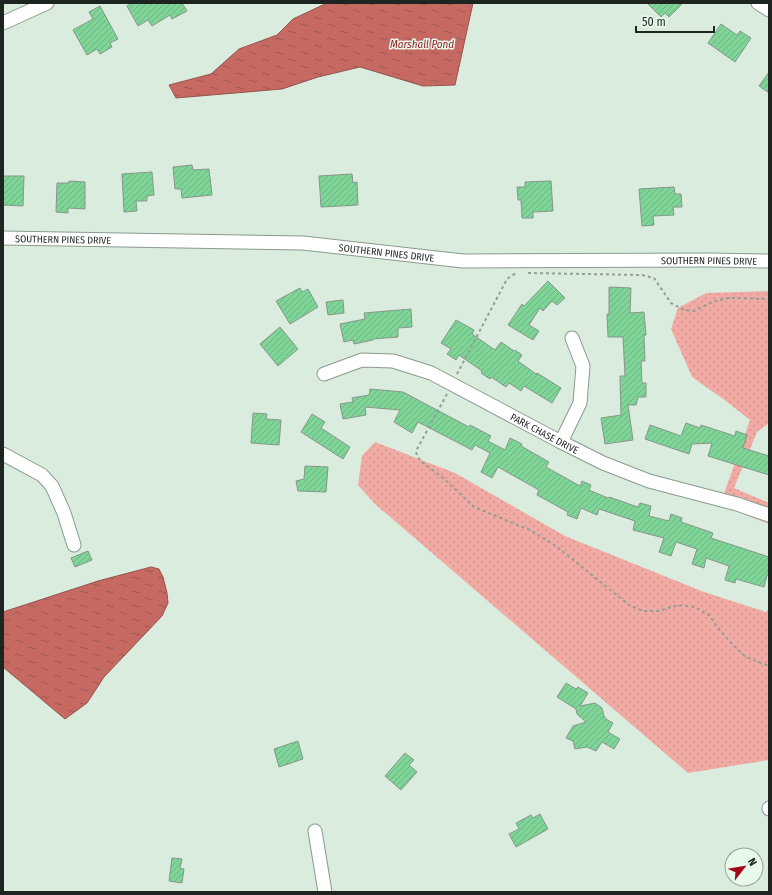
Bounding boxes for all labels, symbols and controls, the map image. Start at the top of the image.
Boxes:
scale bar [636,8,714,34]
text: 50 m [642,15,666,29]
water label: Marshall Pond [390,38,454,51]
street label: SOUTHERN PINES DRIVE [15,233,111,247]
street label: SOUTHERN PINES DRIVE [338,242,435,265]
street label: SOUTHERN PINES DRIVE [661,255,757,268]
street label: PARK CHASE DRIVE [508,411,581,457]
north arrow [724,847,764,887]
text: N [745,856,759,868]

